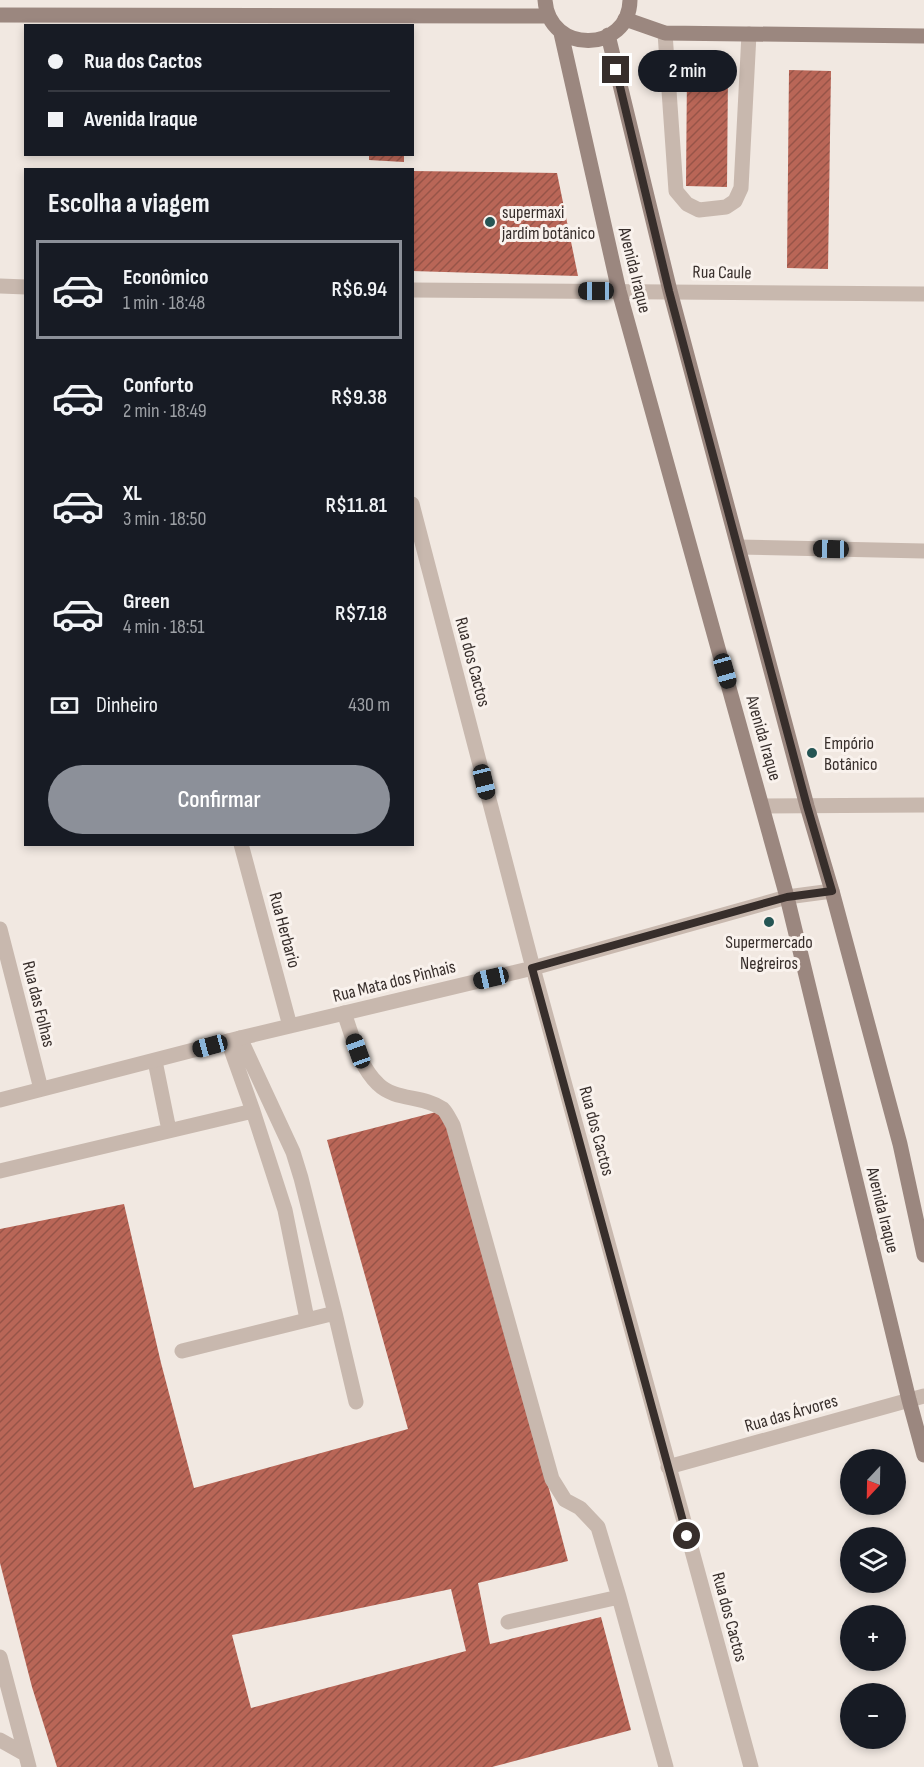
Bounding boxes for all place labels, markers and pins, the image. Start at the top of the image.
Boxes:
place label: supermaxi jardim botânico [501,202,595,244]
marker: supermaxi jardim botânico [483,215,497,229]
place label: Empório Botânico [824,733,877,775]
marker: Empório Botânico [805,746,819,760]
marker: Supermercado Negreiros [762,915,776,929]
place label: Supermercado Negreiros [725,932,813,974]

